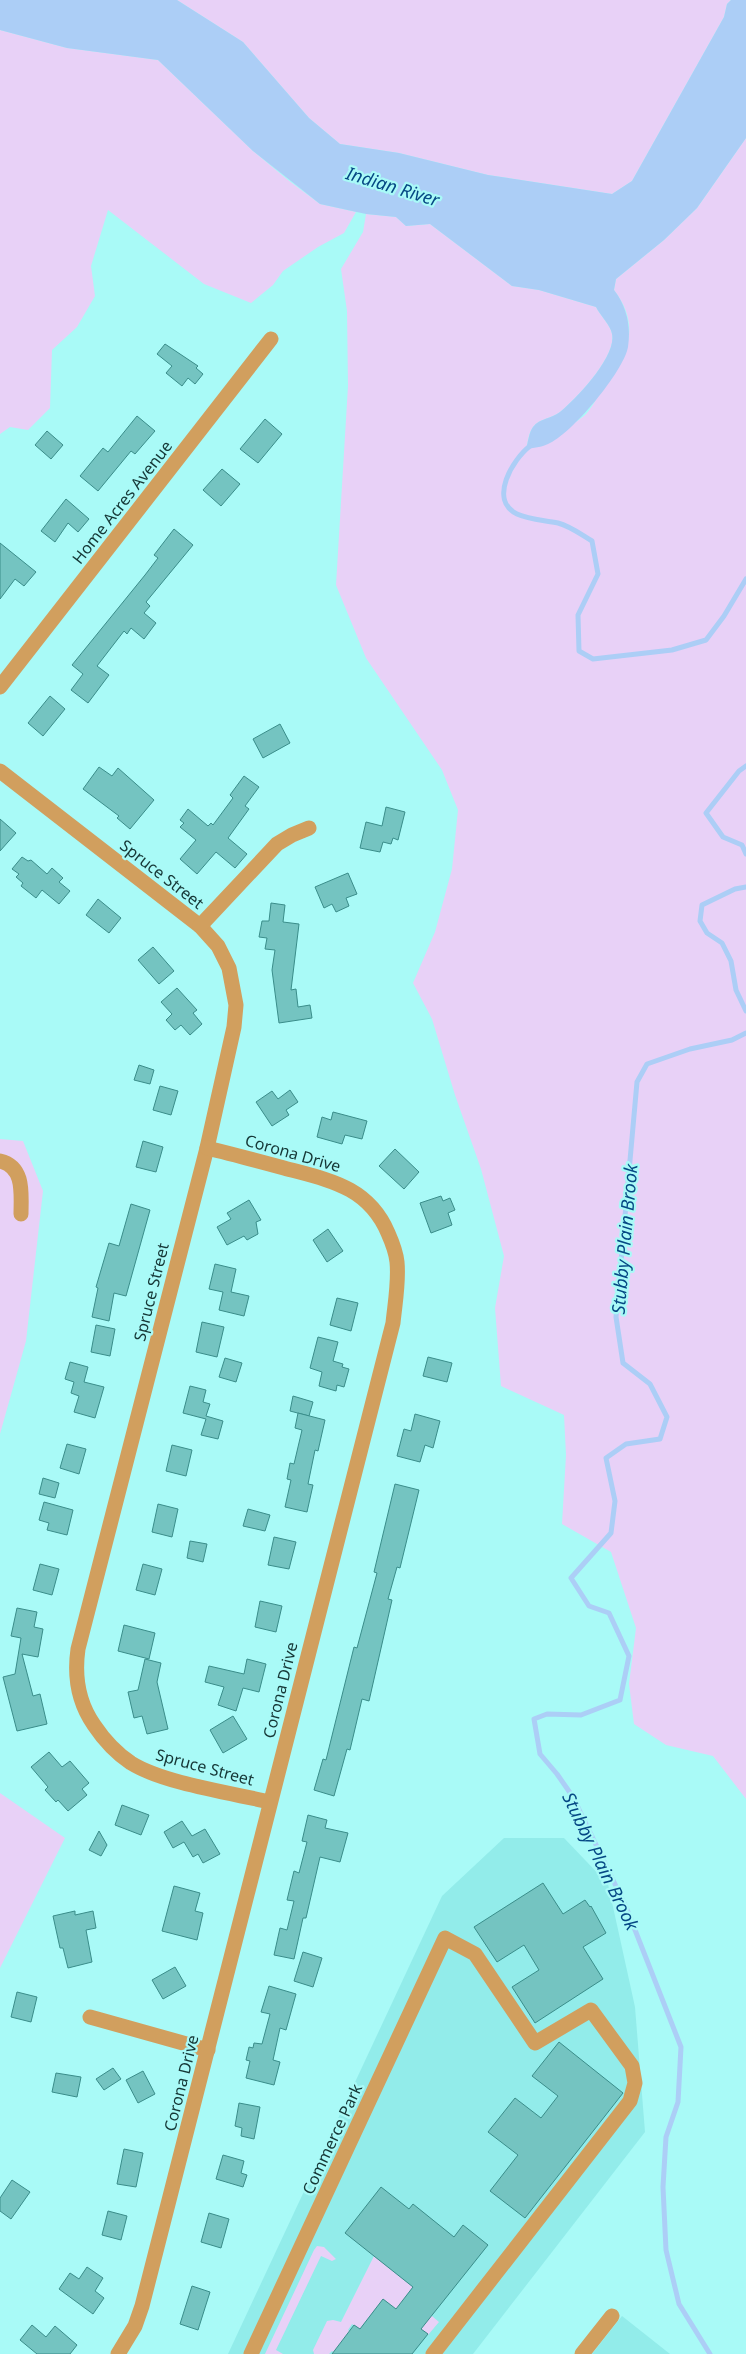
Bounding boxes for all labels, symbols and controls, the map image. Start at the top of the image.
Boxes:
water label: Indian River [343,160,443,212]
street label: Home Acres Avenue [67,436,177,568]
street label: Spruce Street [116,834,209,914]
street label: Corona Drive [243,1129,343,1177]
water label: Stubby Plain Brook [605,1162,643,1315]
street label: Spruce Street [128,1240,174,1343]
street label: Corona Drive [257,1640,303,1740]
street label: Spruce Street [154,1743,257,1791]
water label: Stubby Plain Brook [557,1788,645,1935]
street label: Corona Drive [158,2033,204,2133]
street label: Commerce Park [297,2080,367,2198]

